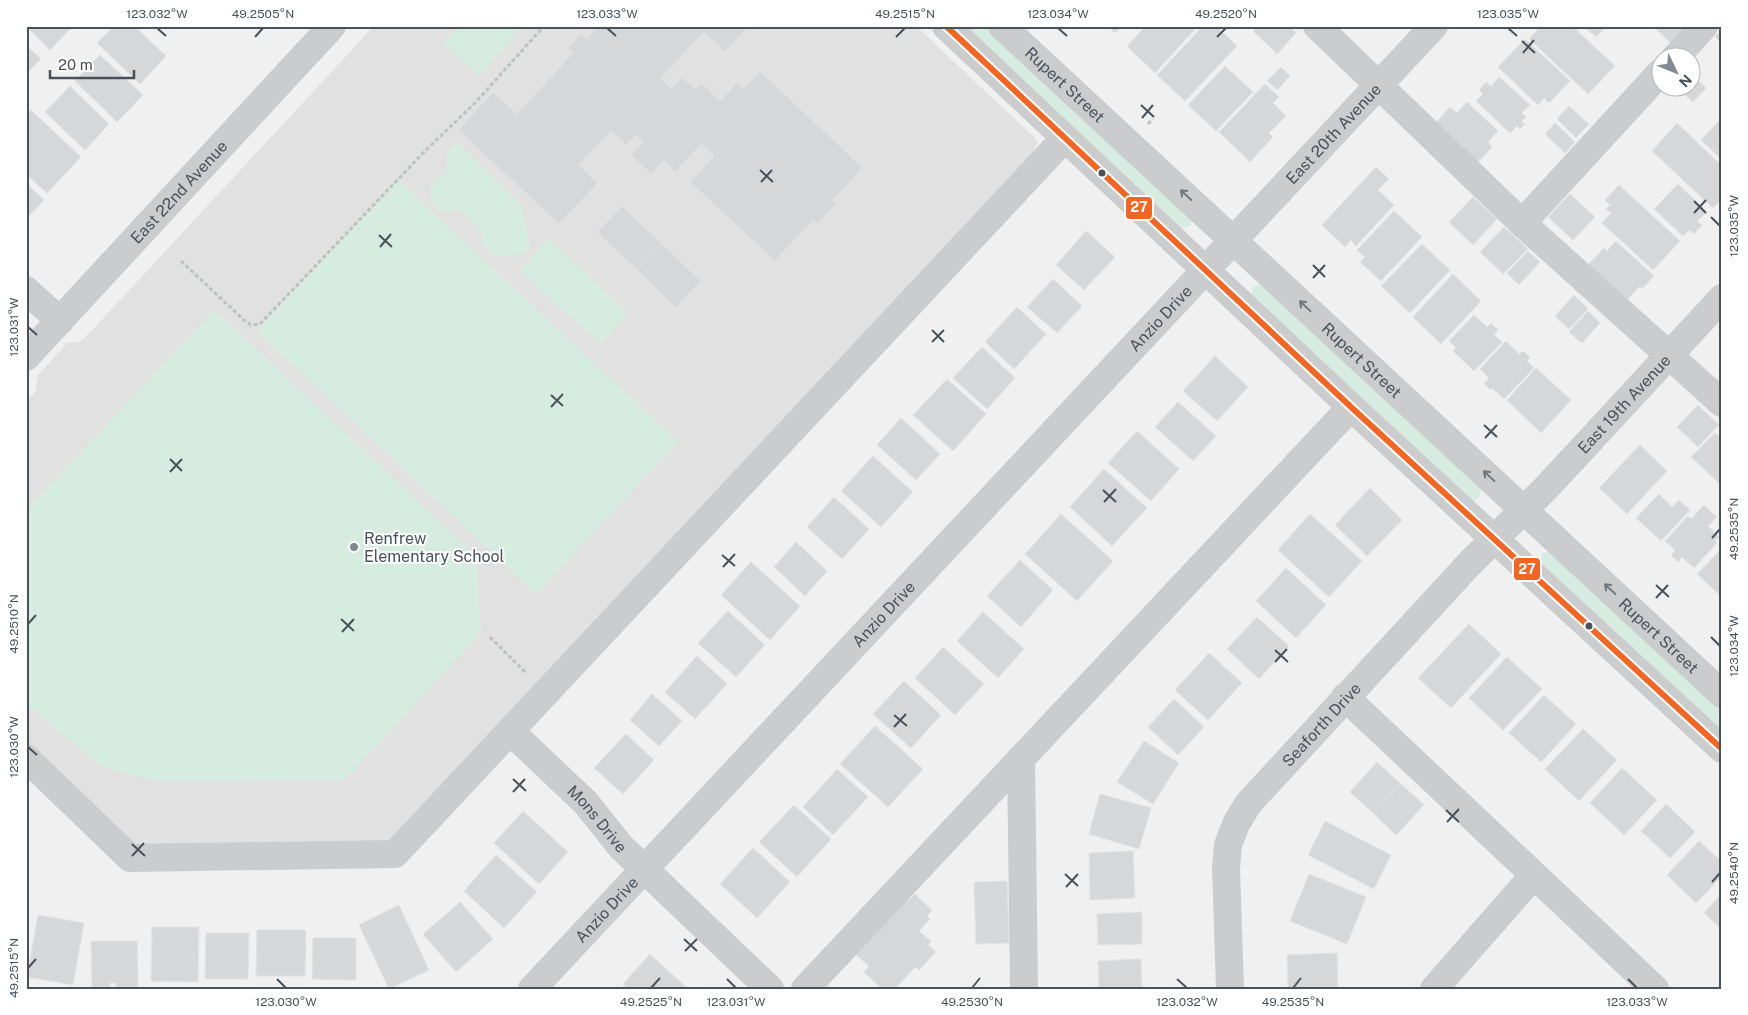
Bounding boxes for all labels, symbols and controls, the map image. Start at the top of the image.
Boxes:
text: 123.032°W [126,7,188,21]
text: 49.2505°N [232,7,294,21]
text: 123.033°W [576,7,638,21]
text: 49.2515°N [875,7,935,21]
text: 123.034°W [1027,7,1089,21]
text: 49.2520°N [1195,7,1257,21]
text: 123.035°W [1477,7,1539,21]
street label: Rupert Street [1021,43,1108,126]
scale bar [50,48,134,80]
north arrow [1650,48,1700,98]
text: 20 m [58,56,93,73]
text: N [1676,71,1695,90]
street label: East 20th Avenue [1282,80,1385,188]
street label: East 22nd Avenue [127,137,231,248]
unlabelled marker [1097,168,1107,178]
one-way arrow [1179,190,1192,201]
text: 123.035°W [1727,195,1741,257]
line badge: 27 [1125,196,1153,220]
text: 27 [1130,199,1148,215]
street label: Anzio Drive [1125,282,1196,356]
text: 123.031°W [7,297,21,357]
one-way arrow [1299,300,1312,312]
street label: Rupert Street [1318,319,1405,402]
street label: East 19th Avenue [1574,351,1675,458]
one-way arrow [1482,470,1495,481]
text: 49.2535°N [1727,498,1741,560]
place label: Renfrew Elementary School [364,529,505,566]
marker: Renfrew Elementary School [348,541,360,553]
line badge: 27 [1513,557,1541,581]
text: 27 [1518,561,1536,577]
street label: Anzio Drive [848,577,919,651]
one-way arrow [1603,583,1616,595]
text: 49.2510°N [7,594,21,654]
street label: Rupert Street [1615,594,1702,677]
text: 123.034°W [1727,615,1741,677]
unlabelled marker [1584,621,1594,631]
street label: Seaforth Drive [1278,679,1365,771]
text: 123.030°W [7,716,21,778]
street label: Mons Drive [563,781,631,857]
text: 49.2540°N [1727,842,1741,904]
street label: Anzio Drive [571,873,642,947]
text: 49.2515°N [7,938,21,998]
text: 123.030°W [255,995,317,1009]
text: 49.2525°N [620,995,682,1009]
text: 123.031°W [706,995,766,1009]
text: 49.2530°N [941,995,1003,1009]
text: 123.032°W [1156,995,1218,1009]
text: 49.2535°N [1262,995,1324,1009]
text: 123.033°W [1606,995,1668,1009]

